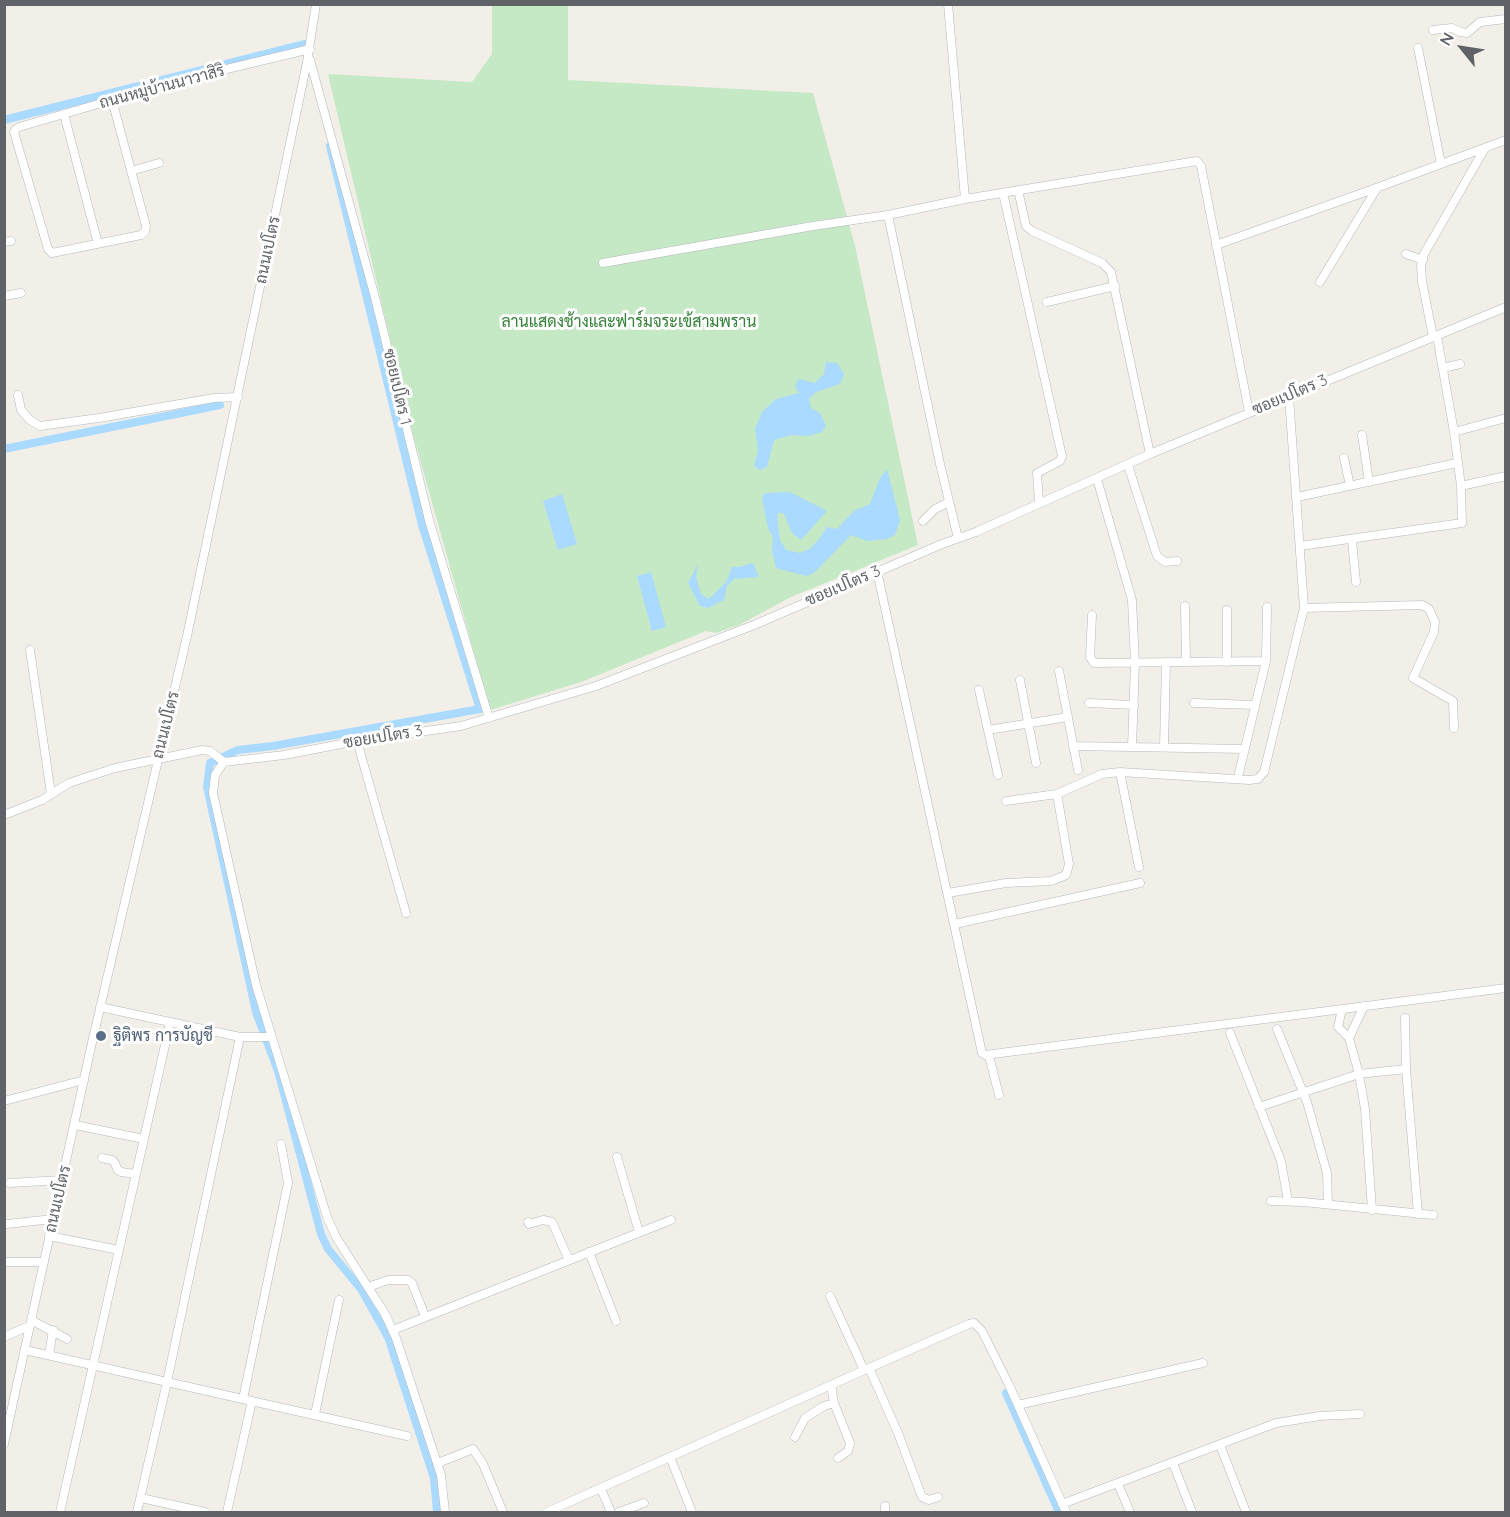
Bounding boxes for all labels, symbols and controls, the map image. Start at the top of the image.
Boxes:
north arrow [1432,18,1492,78]
text: N [1435,29,1458,49]
street label: ถนนหมู่บ้านนาวาสิริ [97,61,227,113]
street label: ถนนเปโตร [251,214,285,286]
park label: ลานแสดงช้างและฟาร์มจระเข้สามพราน [502,312,756,332]
street label: ซอยเปโตร 1 [379,347,415,427]
street label: ซอยเปโตร 3 [1249,371,1331,419]
street label: ซอยเปโตร 3 [802,562,884,610]
street label: ถนนเปโตร [148,689,184,761]
street label: ซอยเปโตร 3 [342,721,424,753]
place label: ฐิติพร การบัญชี [113,1026,213,1046]
marker: ฐิติพร การบัญชี [94,1029,108,1043]
street label: ถนนเปโตร [41,1163,75,1235]

